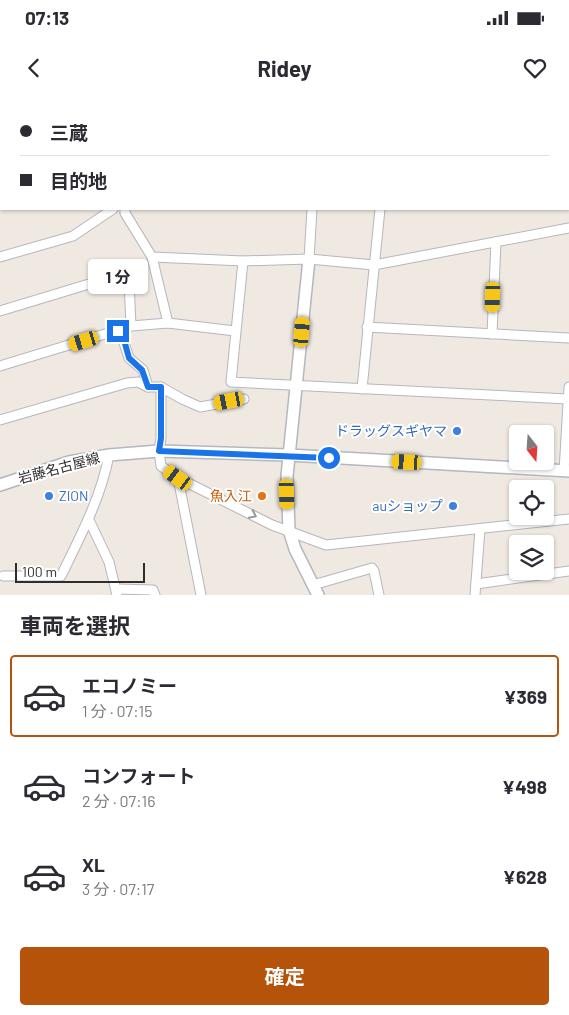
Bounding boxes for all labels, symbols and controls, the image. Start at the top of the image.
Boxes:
text: 07:13 [25,6,69,29]
icon: back [20,54,48,82]
icon: heart [521,54,549,82]
text: Ridey [257,55,312,81]
text: 三蔵 [50,121,88,144]
text: 目的地 [50,169,107,192]
callout: 1 分 [88,258,148,294]
text: 1 分 [106,267,130,286]
car [484,282,501,312]
car [293,316,310,348]
route end [107,320,129,342]
car [67,329,100,353]
car [212,391,245,411]
place label: ドラッグスギヤマ [335,422,447,439]
marker: ドラッグスギヤマ [451,425,463,437]
north arrow [509,425,554,470]
map controls [509,425,554,580]
route start [318,447,340,469]
street label: 岩藤名古屋線 [16,448,102,487]
car [391,454,422,470]
car [161,463,194,493]
car [278,479,295,509]
button: locate [509,480,554,525]
place label: ZION [59,487,88,504]
place label: 魚入江 [210,487,252,504]
marker: ZION [43,490,55,502]
marker: 魚入江 [256,490,268,502]
place label: auショップ [372,497,443,514]
marker: auショップ [447,500,459,512]
one-way arrow [248,509,257,520]
button: layers [509,535,554,580]
scale bar [15,560,145,583]
text: 100 m [22,563,57,580]
text: 車両を選択 [20,612,130,638]
icon: car [22,674,67,719]
text: エコノミー [82,674,177,697]
text: ¥369 [503,685,547,708]
text: 1 分 · 07:15 [82,701,152,720]
icon: car [22,764,67,809]
text: コンフォート [82,764,195,787]
text: ¥498 [502,775,547,798]
text: 2 分 · 07:16 [82,791,155,810]
text: XL [82,853,105,876]
icon: car [22,854,67,899]
text: ¥628 [503,865,547,888]
text: 3 分 · 07:17 [82,879,154,898]
button: 確定 [20,947,549,1005]

